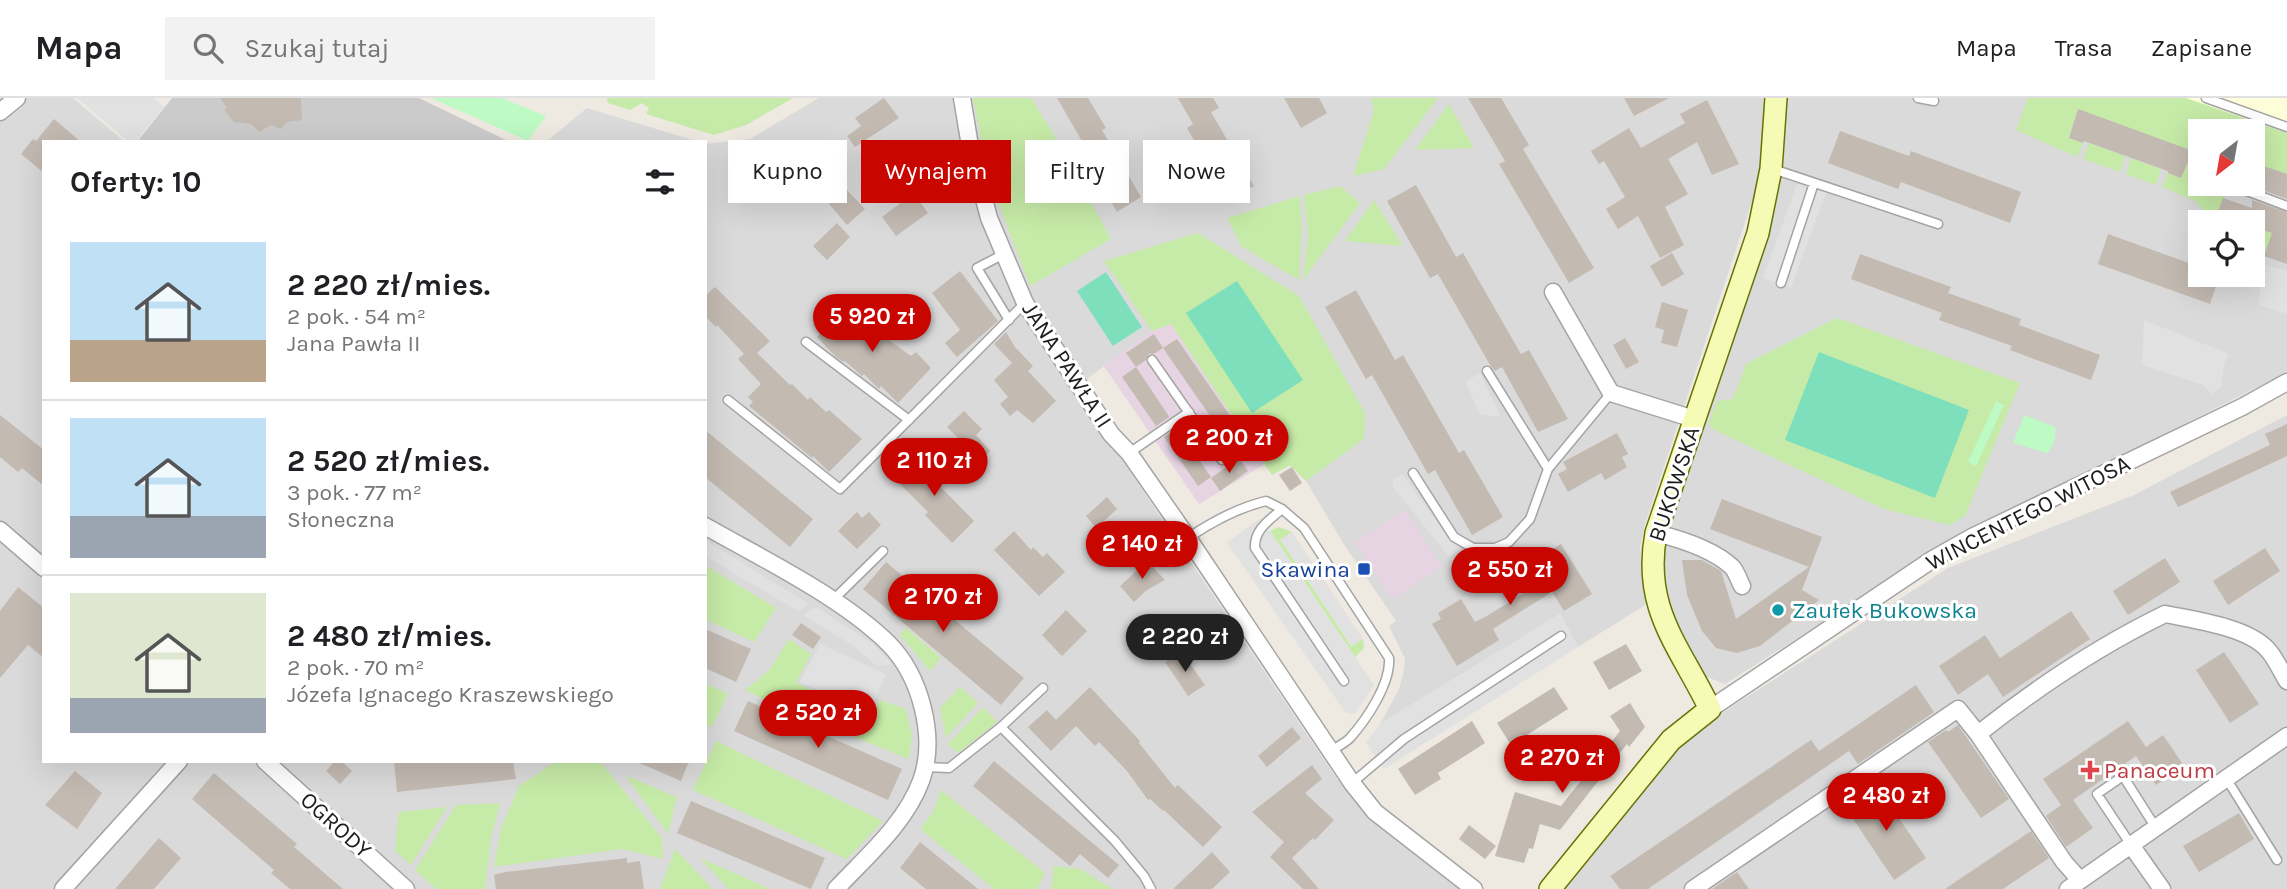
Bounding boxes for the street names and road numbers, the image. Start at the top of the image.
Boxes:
street label: JANA PAWŁA II [1016,297,1118,433]
street label: BUKOWSKA [1643,423,1705,545]
street label: WINCENTEGO WITOSA [1921,450,2135,576]
street label: OGRODY [295,786,377,864]

